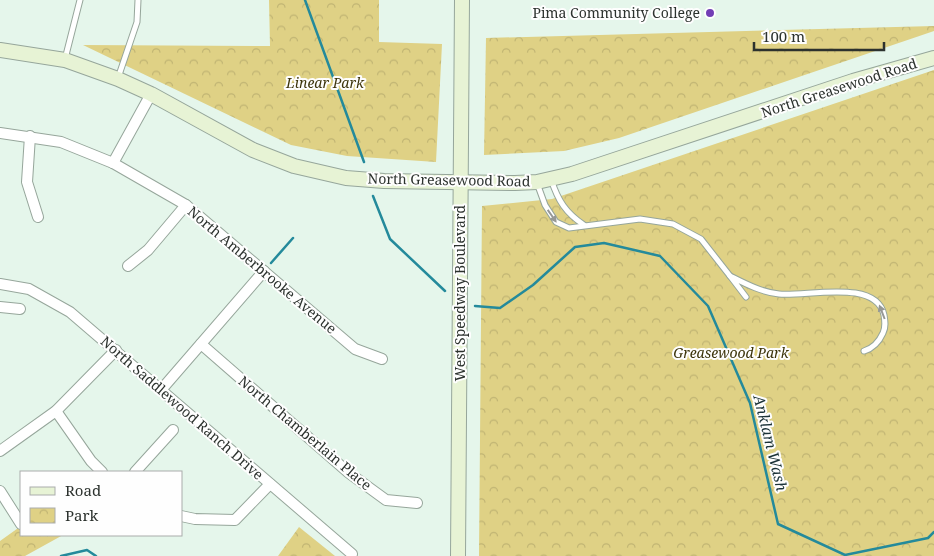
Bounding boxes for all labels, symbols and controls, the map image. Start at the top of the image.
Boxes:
place label: Pima Community College [532,3,700,22]
marker: Pima Community College [704,7,716,19]
scale bar [754,20,884,52]
text: 100 m [762,26,805,46]
street label: North Greasewood Road [759,53,920,122]
park label: Linear Park [285,73,365,92]
street label: North Greasewood Road [367,169,531,190]
street label: North Amberbrooke Avenue [184,202,341,338]
street label: West Speedway Boulevard [450,204,469,381]
one-way arrow [547,209,557,223]
one-way arrow [878,304,886,319]
street label: North Saddlewood Ranch Drive [97,332,268,484]
park label: Greasewood Park [673,343,790,362]
street label: North Chamberlain Place [235,371,376,494]
water label: Anklam Wash [749,392,793,493]
legend [20,471,182,536]
text: Road [65,480,101,500]
text: Park [65,505,99,525]

